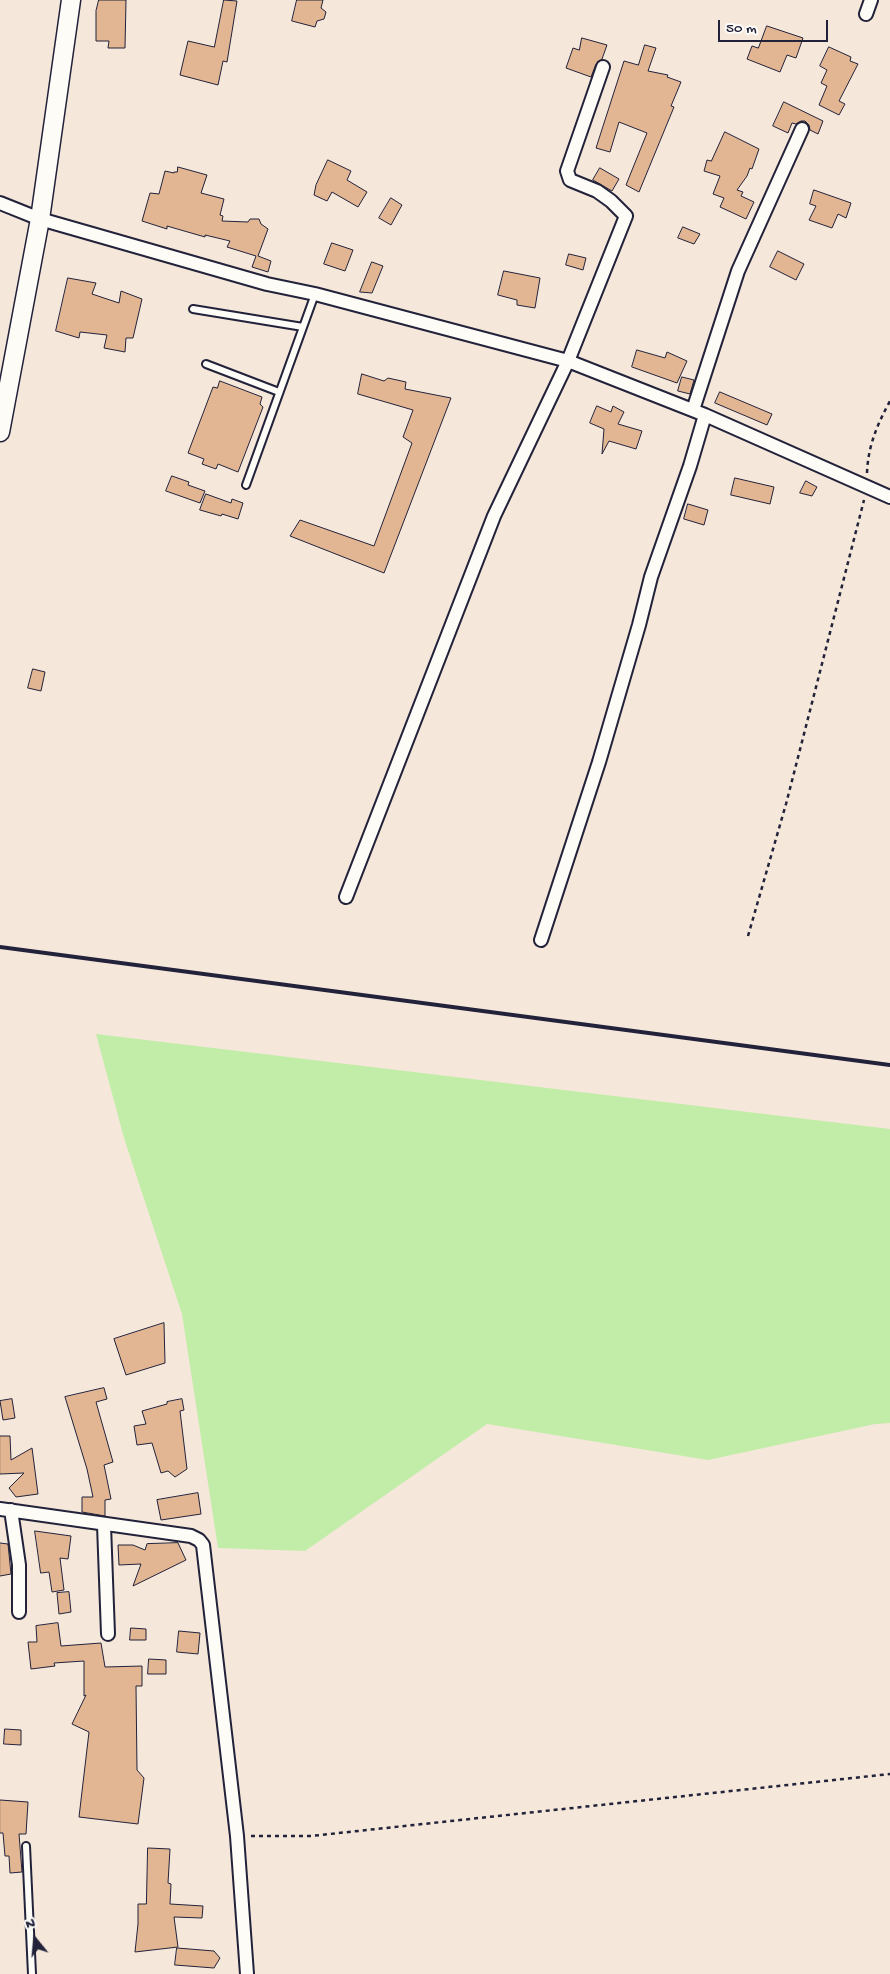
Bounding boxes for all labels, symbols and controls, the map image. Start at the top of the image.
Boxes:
scale bar [720,10,830,42]
text: 50 m [726,20,757,38]
north arrow [10,1914,60,1964]
text: N [24,1915,37,1934]

